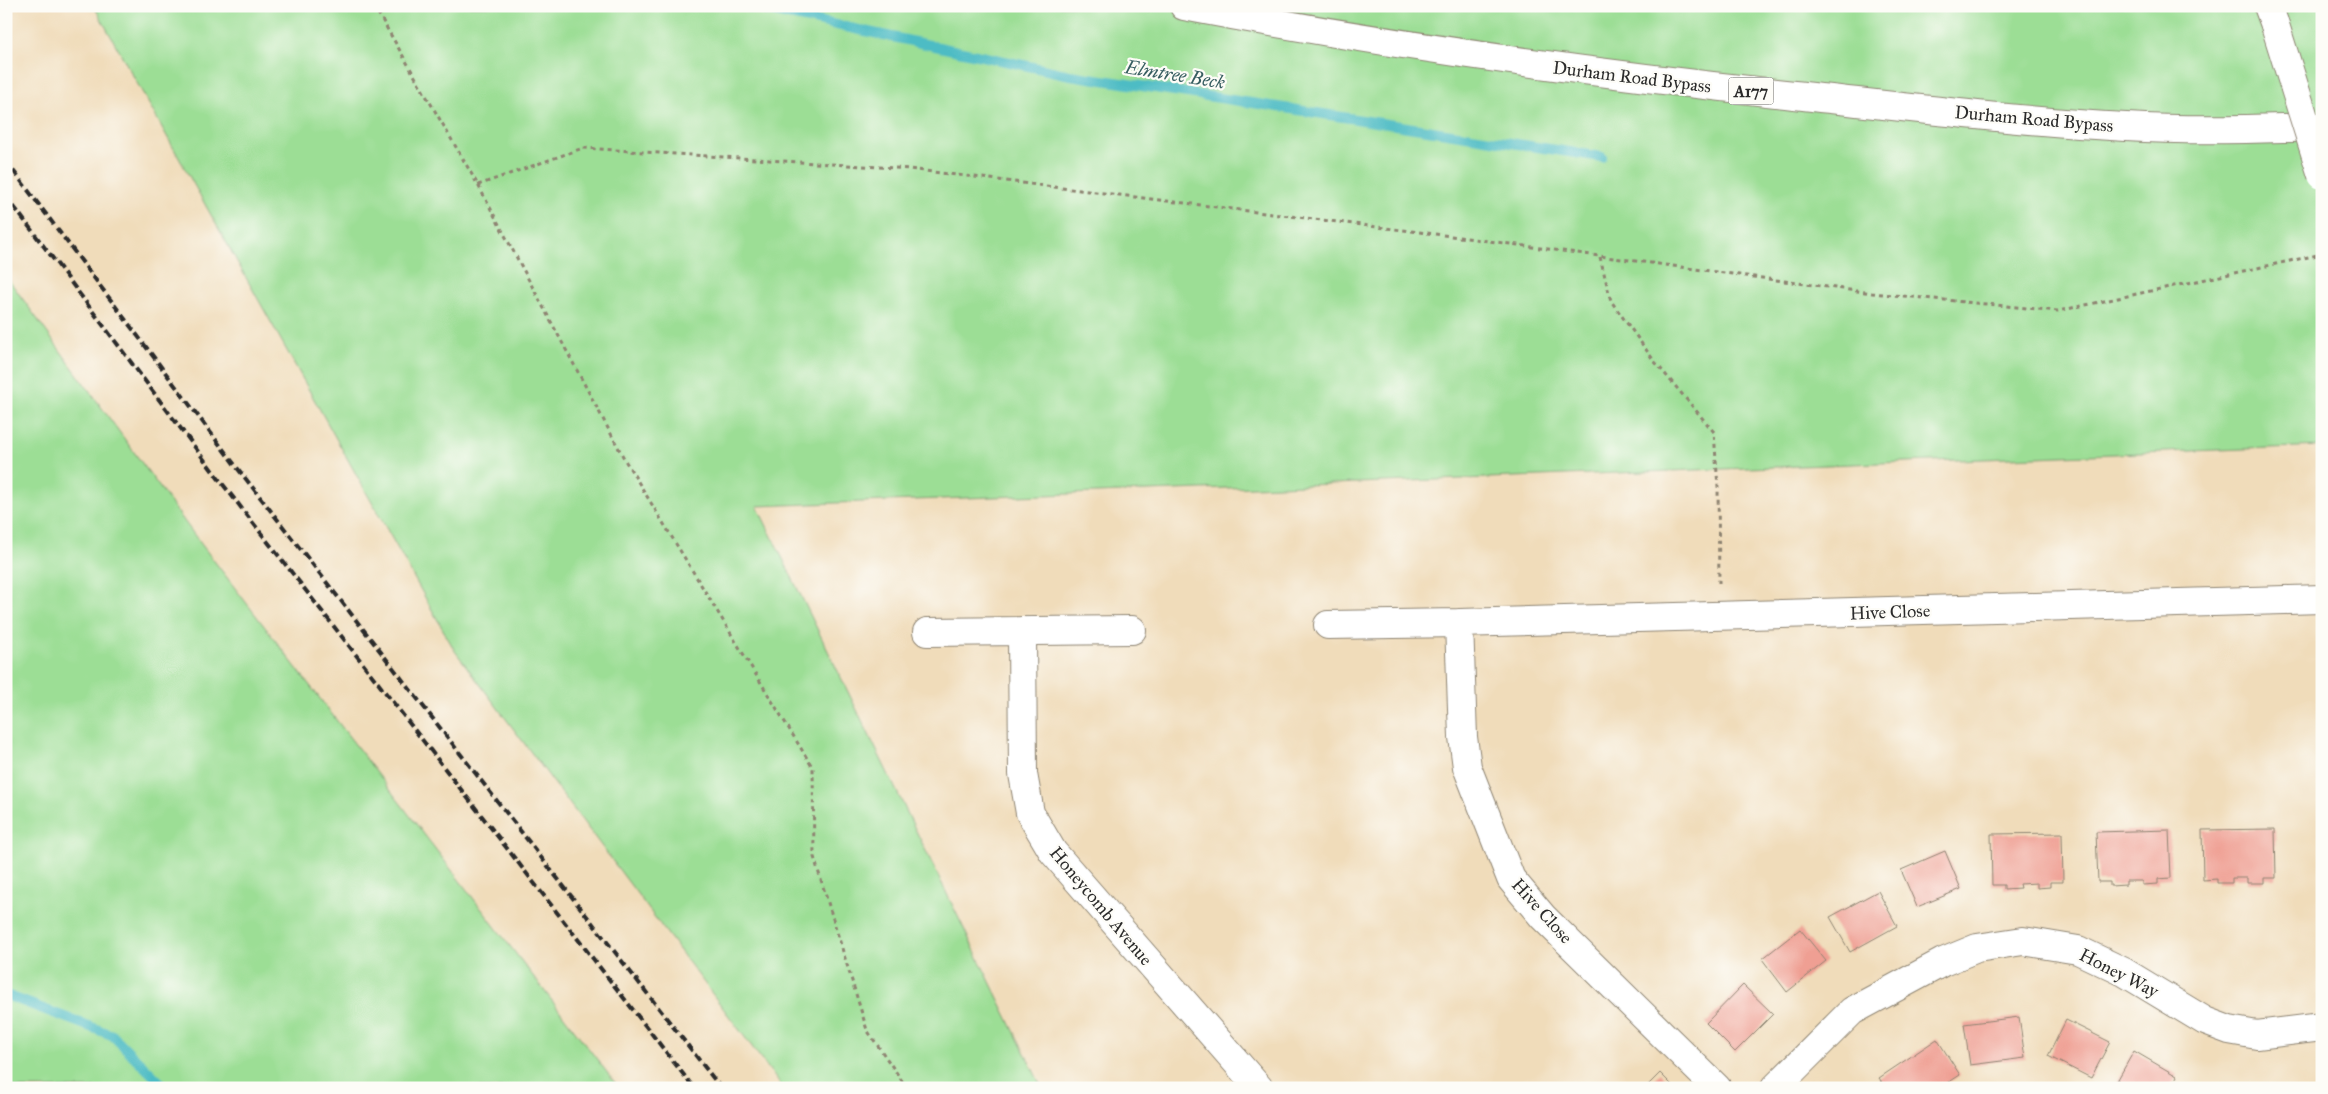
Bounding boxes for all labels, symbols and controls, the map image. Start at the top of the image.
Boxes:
water label: Elmtree Beck [1122,55,1227,94]
street label: Durham Road Bypass [1552,56,1712,98]
road number: A177 [1728,78,1774,104]
street label: Durham Road Bypass [1954,101,2114,137]
street label: Hive Close [1849,600,1931,624]
street label: Honeycomb Avenue [1045,842,1157,970]
street label: Hive Close [1507,874,1577,948]
street label: Honey Way [2076,944,2163,1003]

